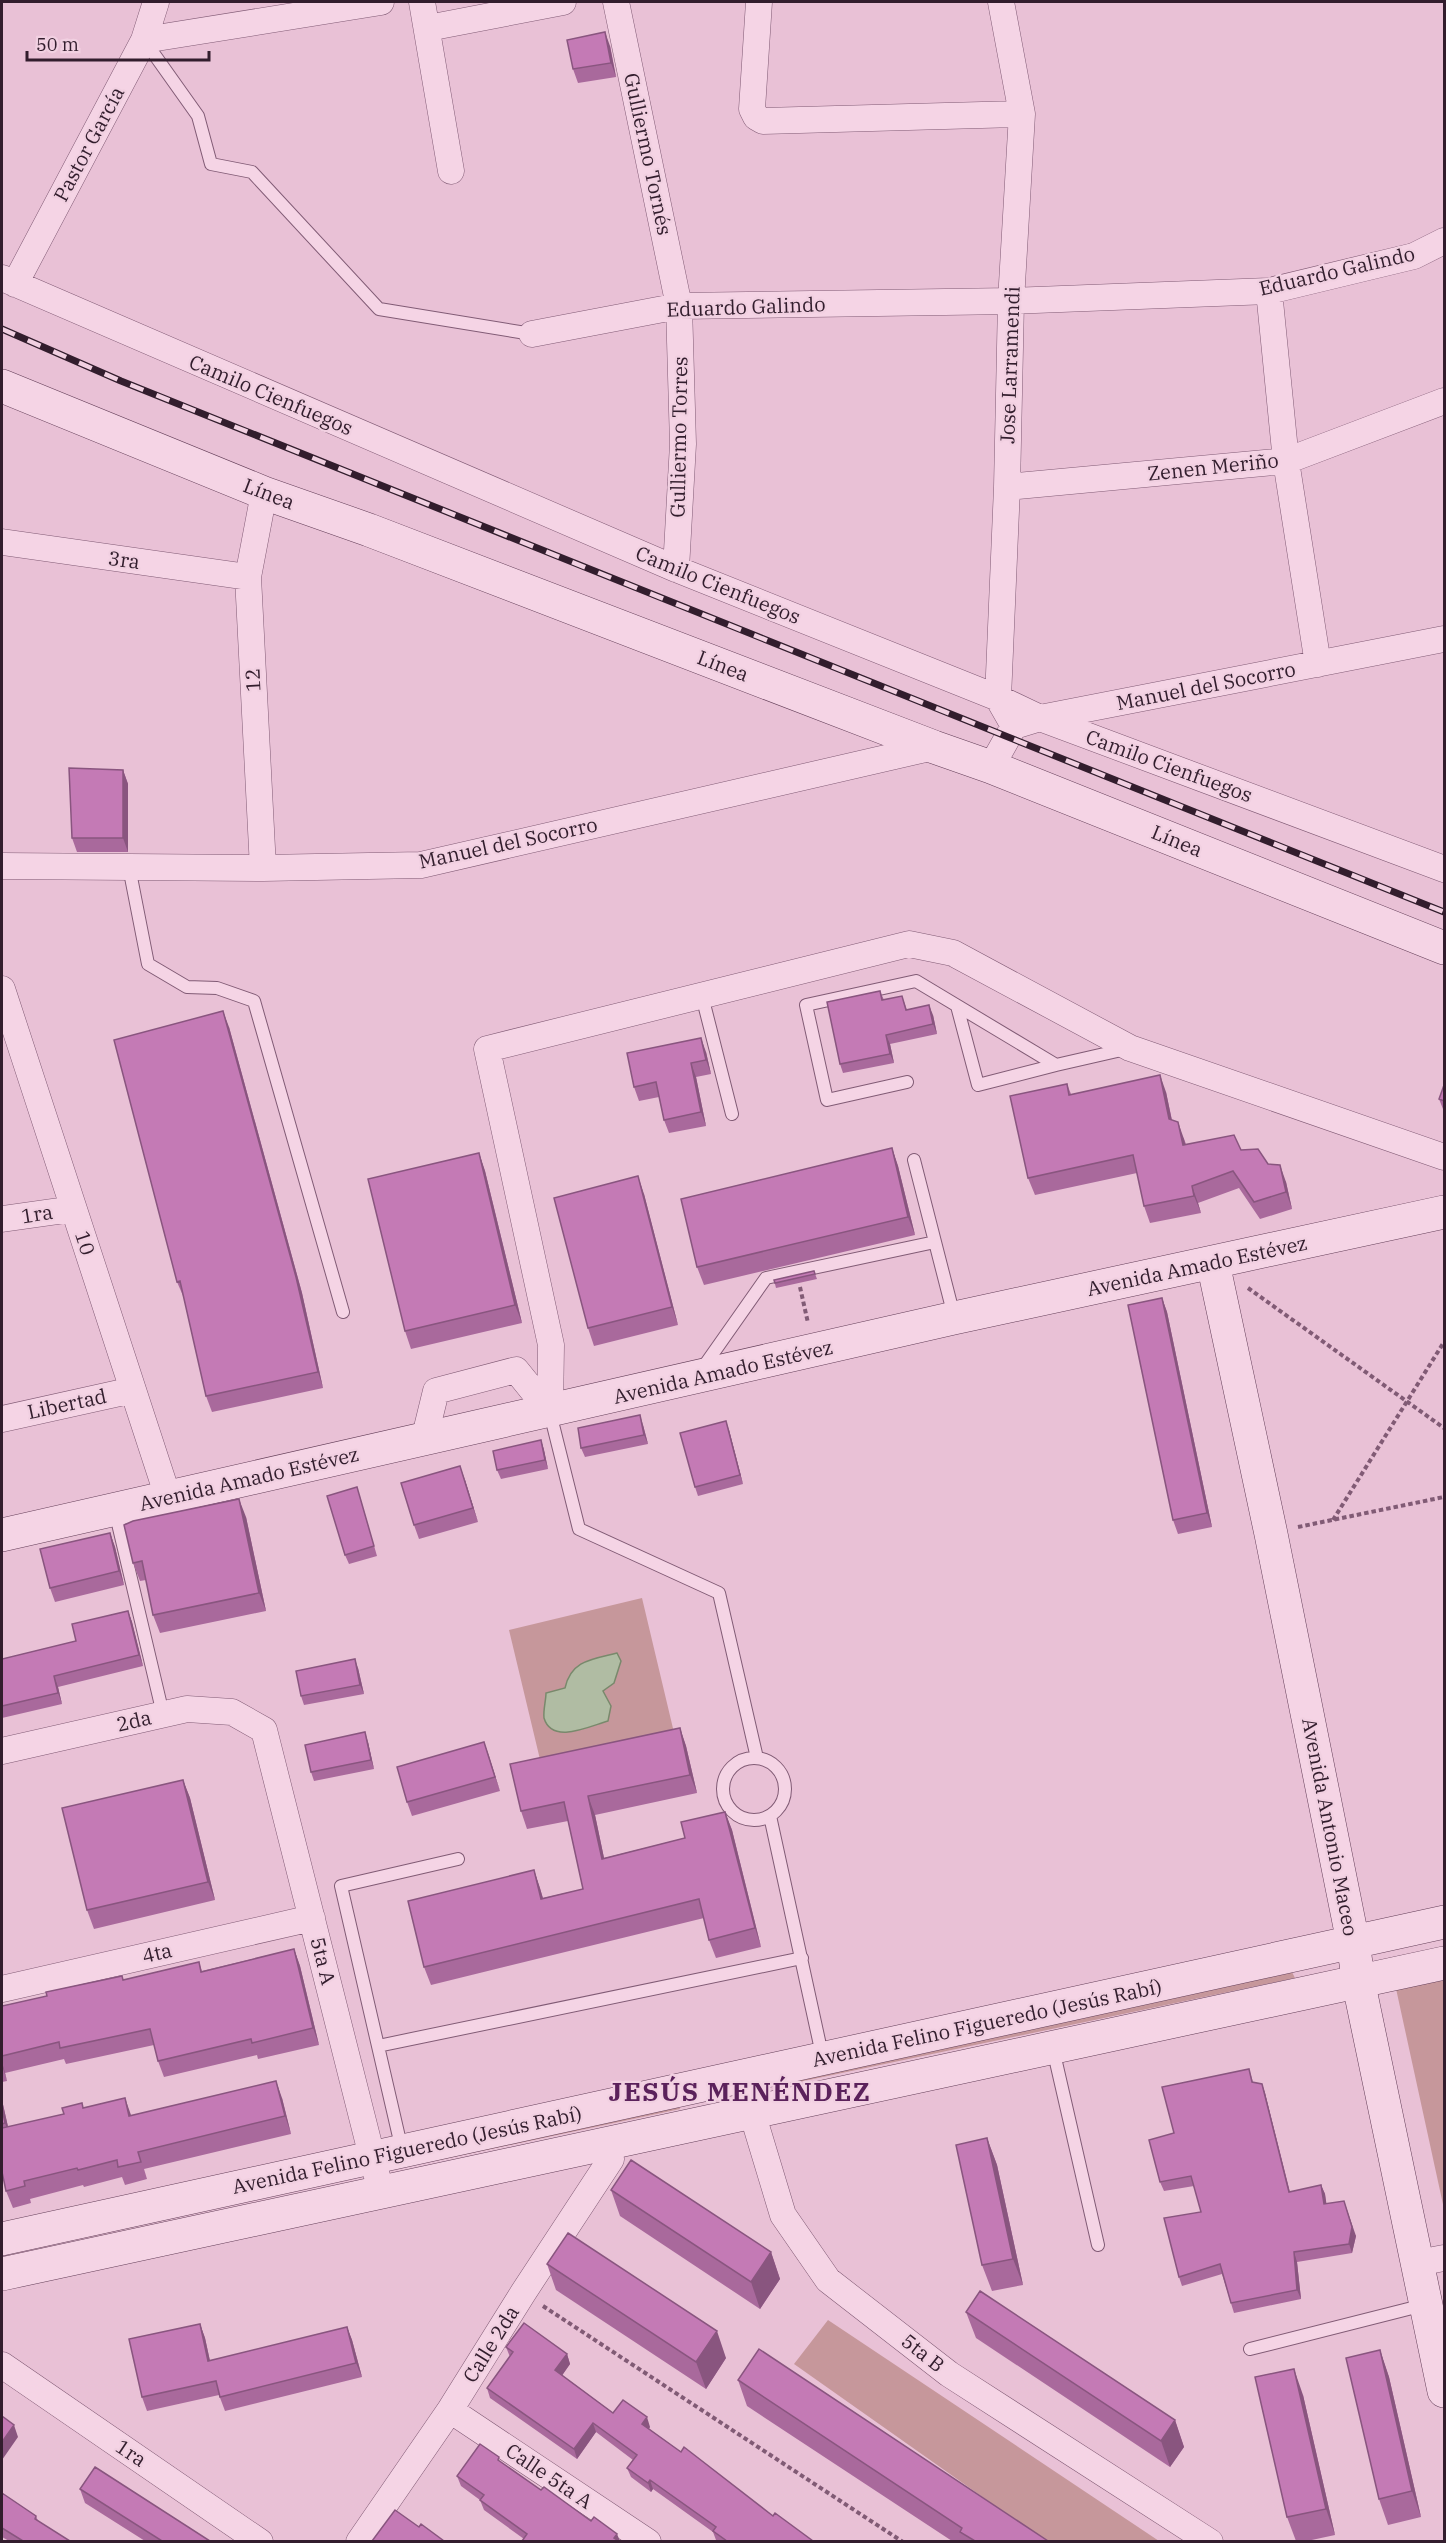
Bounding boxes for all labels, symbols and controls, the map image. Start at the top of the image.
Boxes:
scale bar [27,24,208,62]
text: 50 m [36,33,79,56]
street label: Gulliermo Tornés [618,70,679,237]
street label: Pastor García [47,82,130,206]
street label: Eduardo Galindo [1256,239,1417,302]
street label: Jose Larramendi [993,286,1026,444]
street label: Eduardo Galindo [666,290,826,323]
street label: Camilo Cienfuegos [185,348,357,441]
street label: Gulliermo Torres [664,356,693,518]
street label: Zenen Meriño [1146,446,1280,487]
street label: Línea [240,471,299,516]
street label: Camilo Cienfuegos [632,539,805,630]
street label: 3ra [106,544,142,575]
street label: Línea [694,643,753,688]
street label: Manuel del Socorro [1114,655,1298,716]
street label: 12 [238,667,267,693]
street label: Camilo Cienfuegos [1082,723,1256,808]
street label: Manuel del Socorro [416,810,600,875]
street label: Línea [1148,818,1207,863]
street label: 1ra [19,1198,55,1229]
street label: 10 [69,1227,102,1258]
street label: Avenida Amado Estévez [1084,1229,1309,1302]
street label: Avenida Amado Estévez [610,1333,835,1410]
street label: Libertad [25,1382,109,1425]
street label: Avenida Amado Estévez [136,1440,361,1517]
street label: 2da [114,1703,154,1738]
street label: Avenida Antonio Maceo [1296,1716,1365,1938]
street label: 5ta A [305,1934,342,1988]
street label: 4ta [139,1936,175,1969]
street label: Avenida Felino Figueredo (Jesús Rabí) [810,1972,1164,2073]
district label: JESÚS MENÉNDEZ [609,2074,871,2108]
street label: Avenida Felino Figueredo (Jesús Rabí) [230,2099,584,2200]
street label: Calle 2da [456,2300,525,2387]
street label: 5ta B [896,2327,951,2378]
street label: 1ra [111,2433,152,2473]
street label: Calle 5ta A [501,2437,598,2515]

